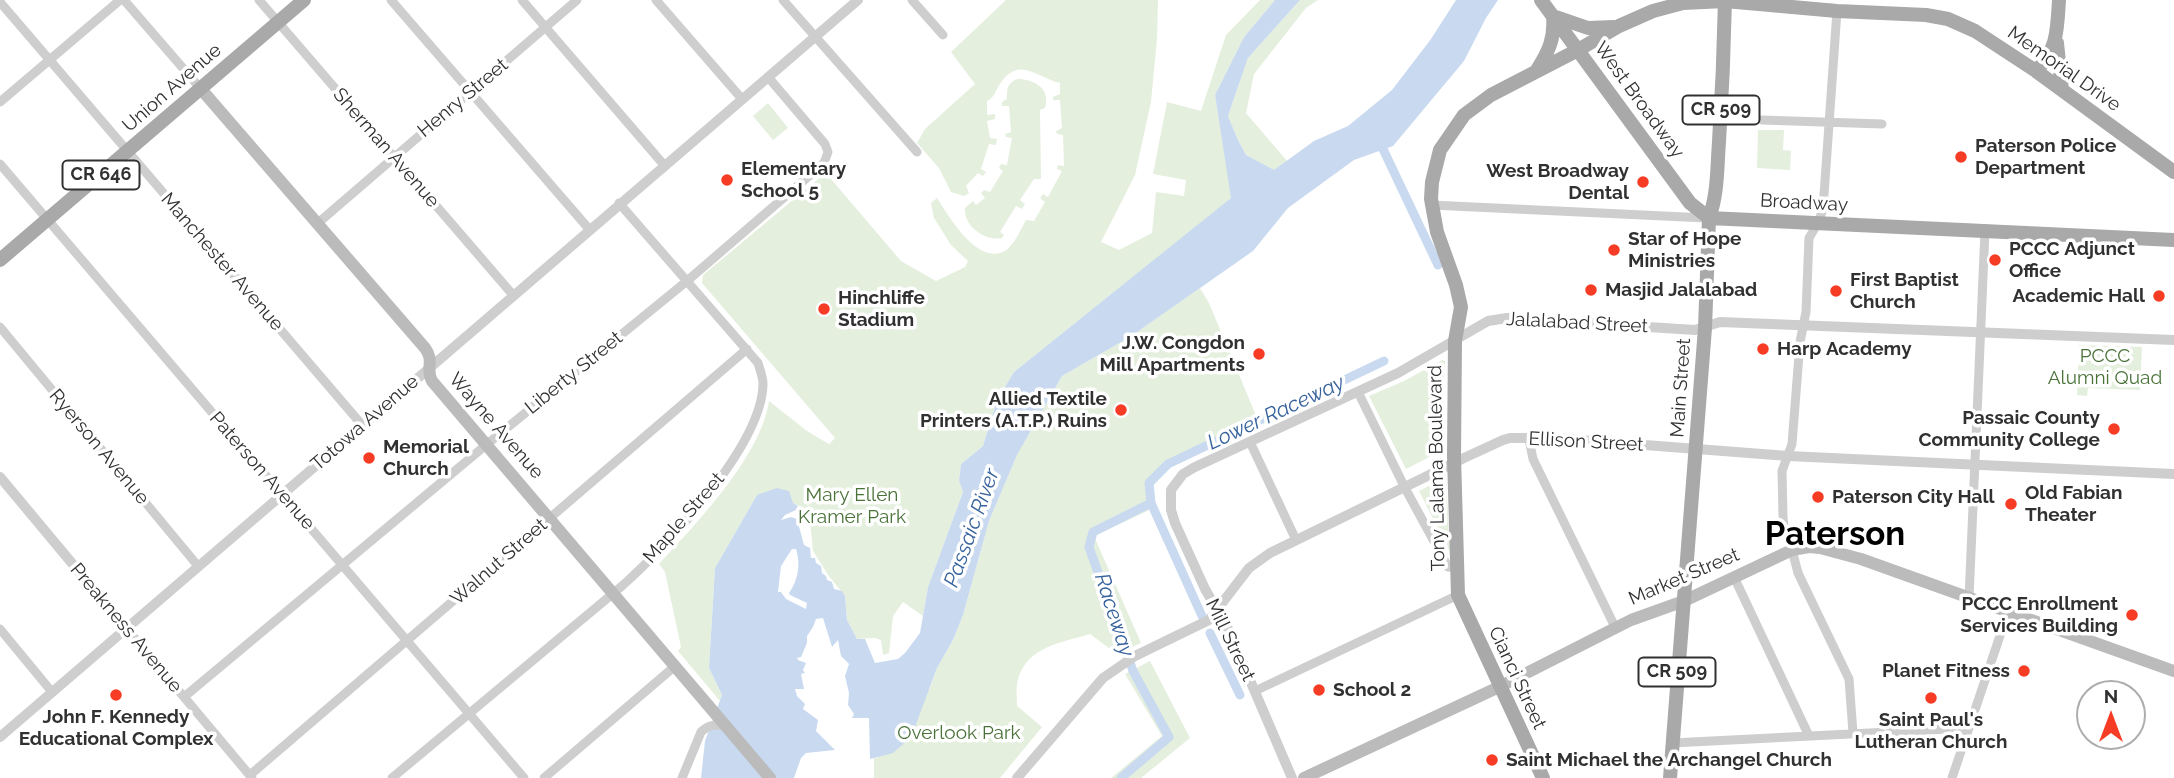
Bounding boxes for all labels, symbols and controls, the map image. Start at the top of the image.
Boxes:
street label: Memorial Drive [2003,22,2125,116]
street label: West Broadway [1589,37,1689,163]
street label: Union Avenue [118,39,226,137]
street label: Henry Street [413,54,513,142]
street label: Sherman Avenue [328,84,444,212]
road number: CR 509 [1682,96,1760,124]
place label: Paterson Police Department [1975,135,2116,179]
marker: Paterson Police Department [1953,149,1969,165]
place label: Elementary School 5 [741,158,846,202]
road number: CR 646 [62,160,140,190]
place label: West Broadway Dental [1486,160,1629,204]
marker: Elementary School 5 [719,172,735,188]
marker: West Broadway Dental [1635,174,1651,190]
street label: Manchester Avenue [156,188,288,336]
street label: Broadway [1759,189,1849,217]
place label: Star of Hope Ministries [1628,228,1741,272]
place label: PCCC Adjunct Office [2009,238,2135,282]
marker: Star of Hope Ministries [1606,242,1622,258]
marker: PCCC Adjunct Office [1987,252,2003,268]
place label: First Baptist Church [1850,269,1959,313]
place label: Masjid Jalalabad [1605,279,1757,301]
marker: Masjid Jalalabad [1583,282,1599,298]
marker: First Baptist Church [1828,283,1844,299]
place label: Academic Hall [2012,285,2145,307]
place label: Hinchliffe Stadium [838,287,925,331]
marker: Academic Hall [2151,288,2167,304]
marker: Hinchliffe Stadium [816,301,832,317]
street label: Jalalabad Street [1506,308,1648,338]
street label: Liberty Street [521,327,627,419]
place label: J.W. Congdon Mill Apartments [1100,332,1245,376]
street label: Main Street [1666,337,1696,439]
place label: Harp Academy [1777,338,1912,360]
marker: Harp Academy [1755,341,1771,357]
park label: PCCC Alumni Quad [2048,345,2162,389]
marker: J.W. Congdon Mill Apartments [1251,346,1267,362]
street label: Tony Lalama Boulevard [1424,365,1450,571]
street label: Wayne Avenue [444,368,548,484]
street label: Totowa Avenue [307,370,423,476]
water label: Lower Raceway [1204,370,1348,456]
street label: Ryerson Avenue [44,385,154,509]
place label: Allied Textile Printers (A.T.P.) Ruins [920,388,1107,432]
marker: Allied Textile Printers (A.T.P.) Ruins [1113,402,1129,418]
street label: Paterson Avenue [204,407,320,535]
place label: Passaic County Community College [1918,407,2100,451]
marker: Passaic County Community College [2106,421,2122,437]
street label: Ellison Street [1528,428,1644,456]
place label: Memorial Church [383,436,469,480]
marker: Memorial Church [361,450,377,466]
water label: Passaic River [939,465,1005,591]
street label: Maple Street [638,468,730,568]
place label: Old Fabian Theater [2025,482,2122,526]
park label: Mary Ellen Kramer Park [798,484,906,528]
place label: Paterson City Hall [1832,486,1994,508]
marker: Paterson City Hall [1810,489,1826,505]
marker: Old Fabian Theater [2003,496,2019,512]
street label: Walnut Street [446,514,552,610]
district label: Paterson [1765,515,1905,555]
street label: Market Street [1625,543,1743,611]
street label: Preakness Avenue [65,559,187,697]
water label: Raceway [1089,570,1139,660]
place label: PCCC Enrollment Services Building [1960,593,2118,637]
street label: Mill Street [1200,595,1260,685]
marker: PCCC Enrollment Services Building [2124,607,2140,623]
street label: Cianci Street [1483,623,1551,733]
road number: CR 509 [1638,658,1716,686]
place label: Planet Fitness [1882,660,2010,682]
marker: Planet Fitness [2016,663,2032,679]
place label: School 2 [1333,679,1411,701]
north arrow [2076,680,2146,750]
marker: School 2 [1311,682,1327,698]
text: N [2104,685,2118,707]
marker: John F. Kennedy Educational Complex [108,687,124,703]
marker: Saint Paul's Lutheran Church [1923,690,1939,706]
place label: John F. Kennedy Educational Complex [19,706,213,750]
place label: Saint Paul's Lutheran Church [1855,709,2007,753]
park label: Overlook Park [897,722,1021,744]
place label: Saint Michael the Archangel Church [1506,749,1832,771]
marker: Saint Michael the Archangel Church [1484,752,1500,768]

